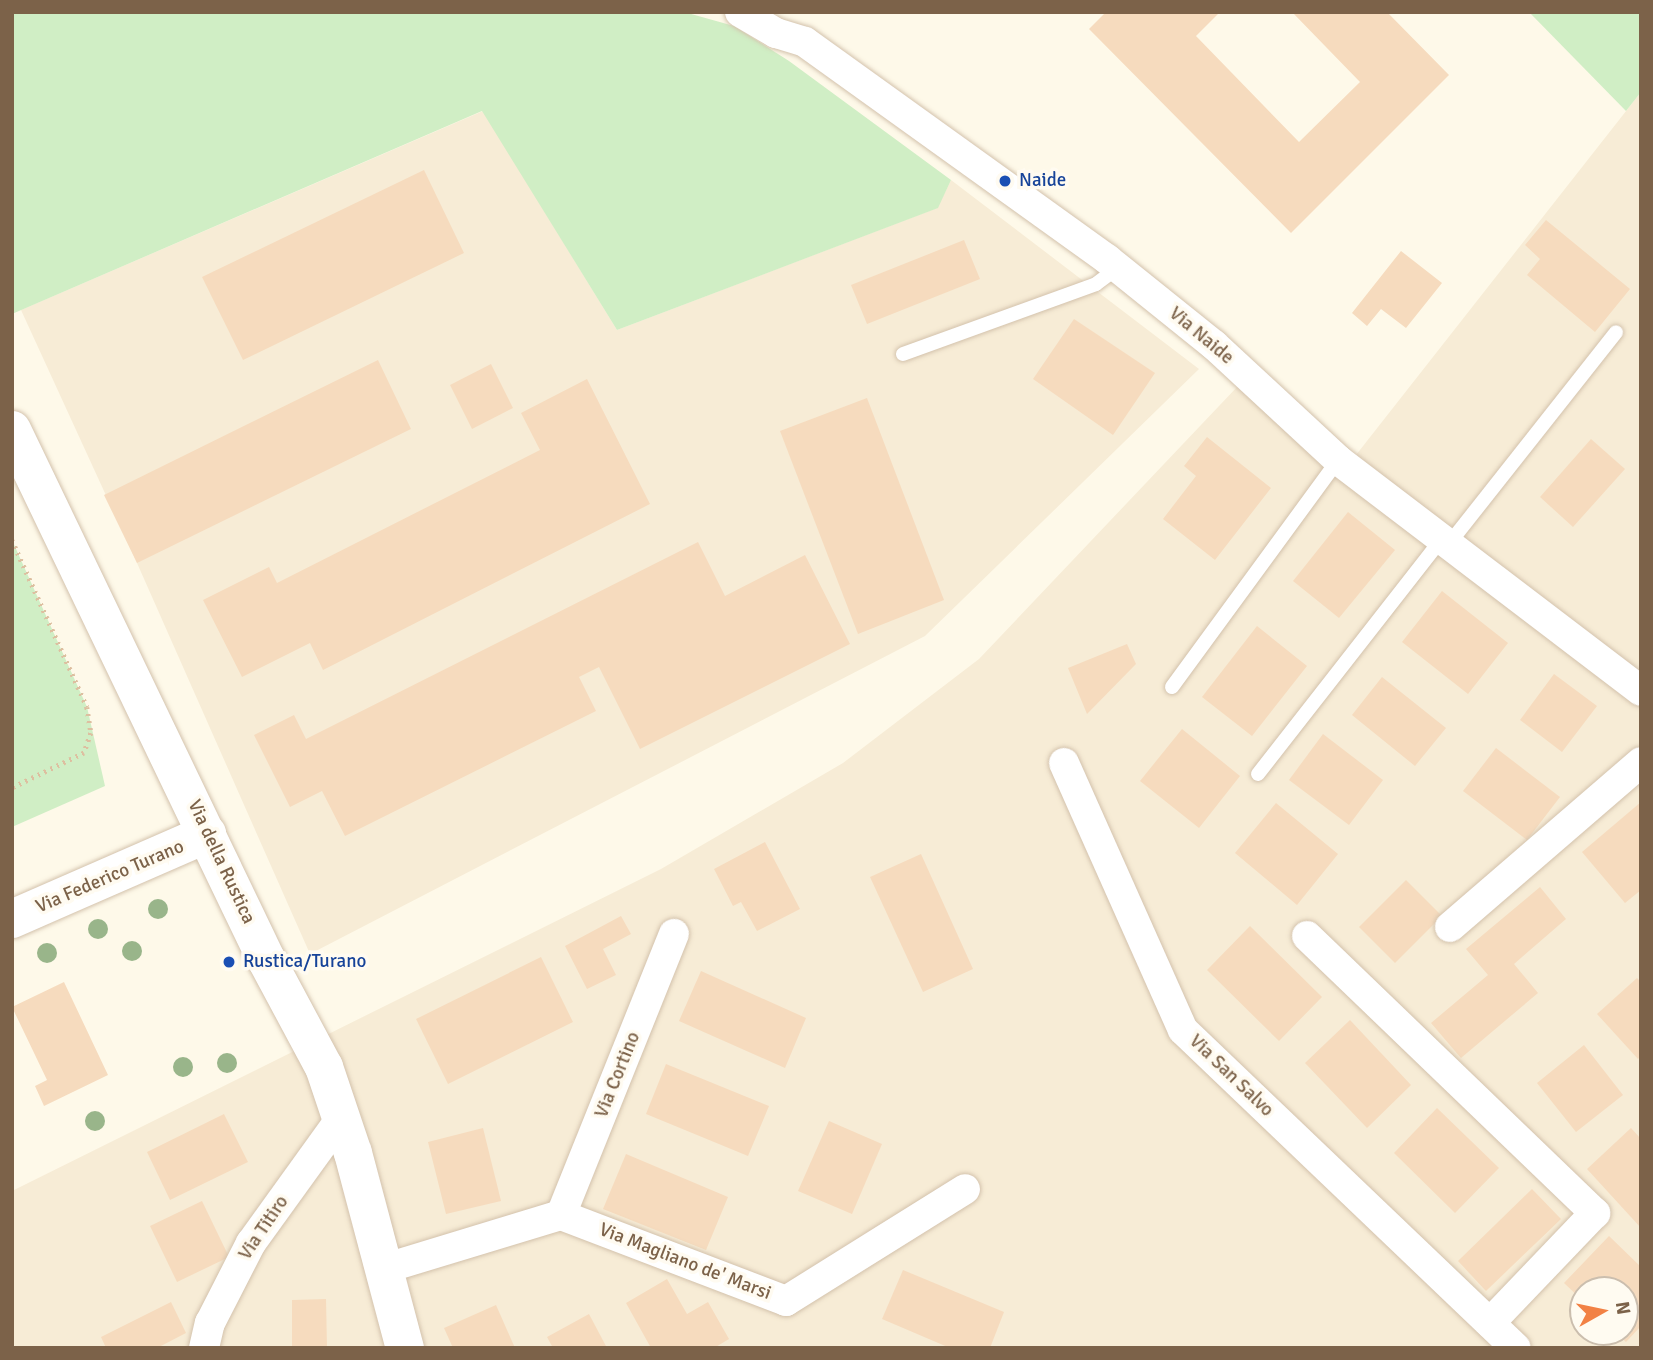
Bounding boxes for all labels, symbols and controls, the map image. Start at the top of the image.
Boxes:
place label: Naide [1019,170,1066,192]
marker: Naide [997,173,1013,189]
street label: Via Naide [1164,302,1238,370]
street label: Via della Rustica [182,796,260,928]
street label: Via Federico Turano [33,836,187,918]
place label: Rustica/Turano [243,951,366,973]
marker: Rustica/Turano [221,954,237,970]
street label: Via Cortino [590,1029,646,1121]
street label: Via San Salvo [1184,1030,1278,1122]
street label: Via Titiro [234,1191,294,1265]
street label: Via Magliano de' Marsi [596,1219,774,1305]
north arrow [1569,1276,1639,1346]
text: N [1610,1300,1636,1316]

